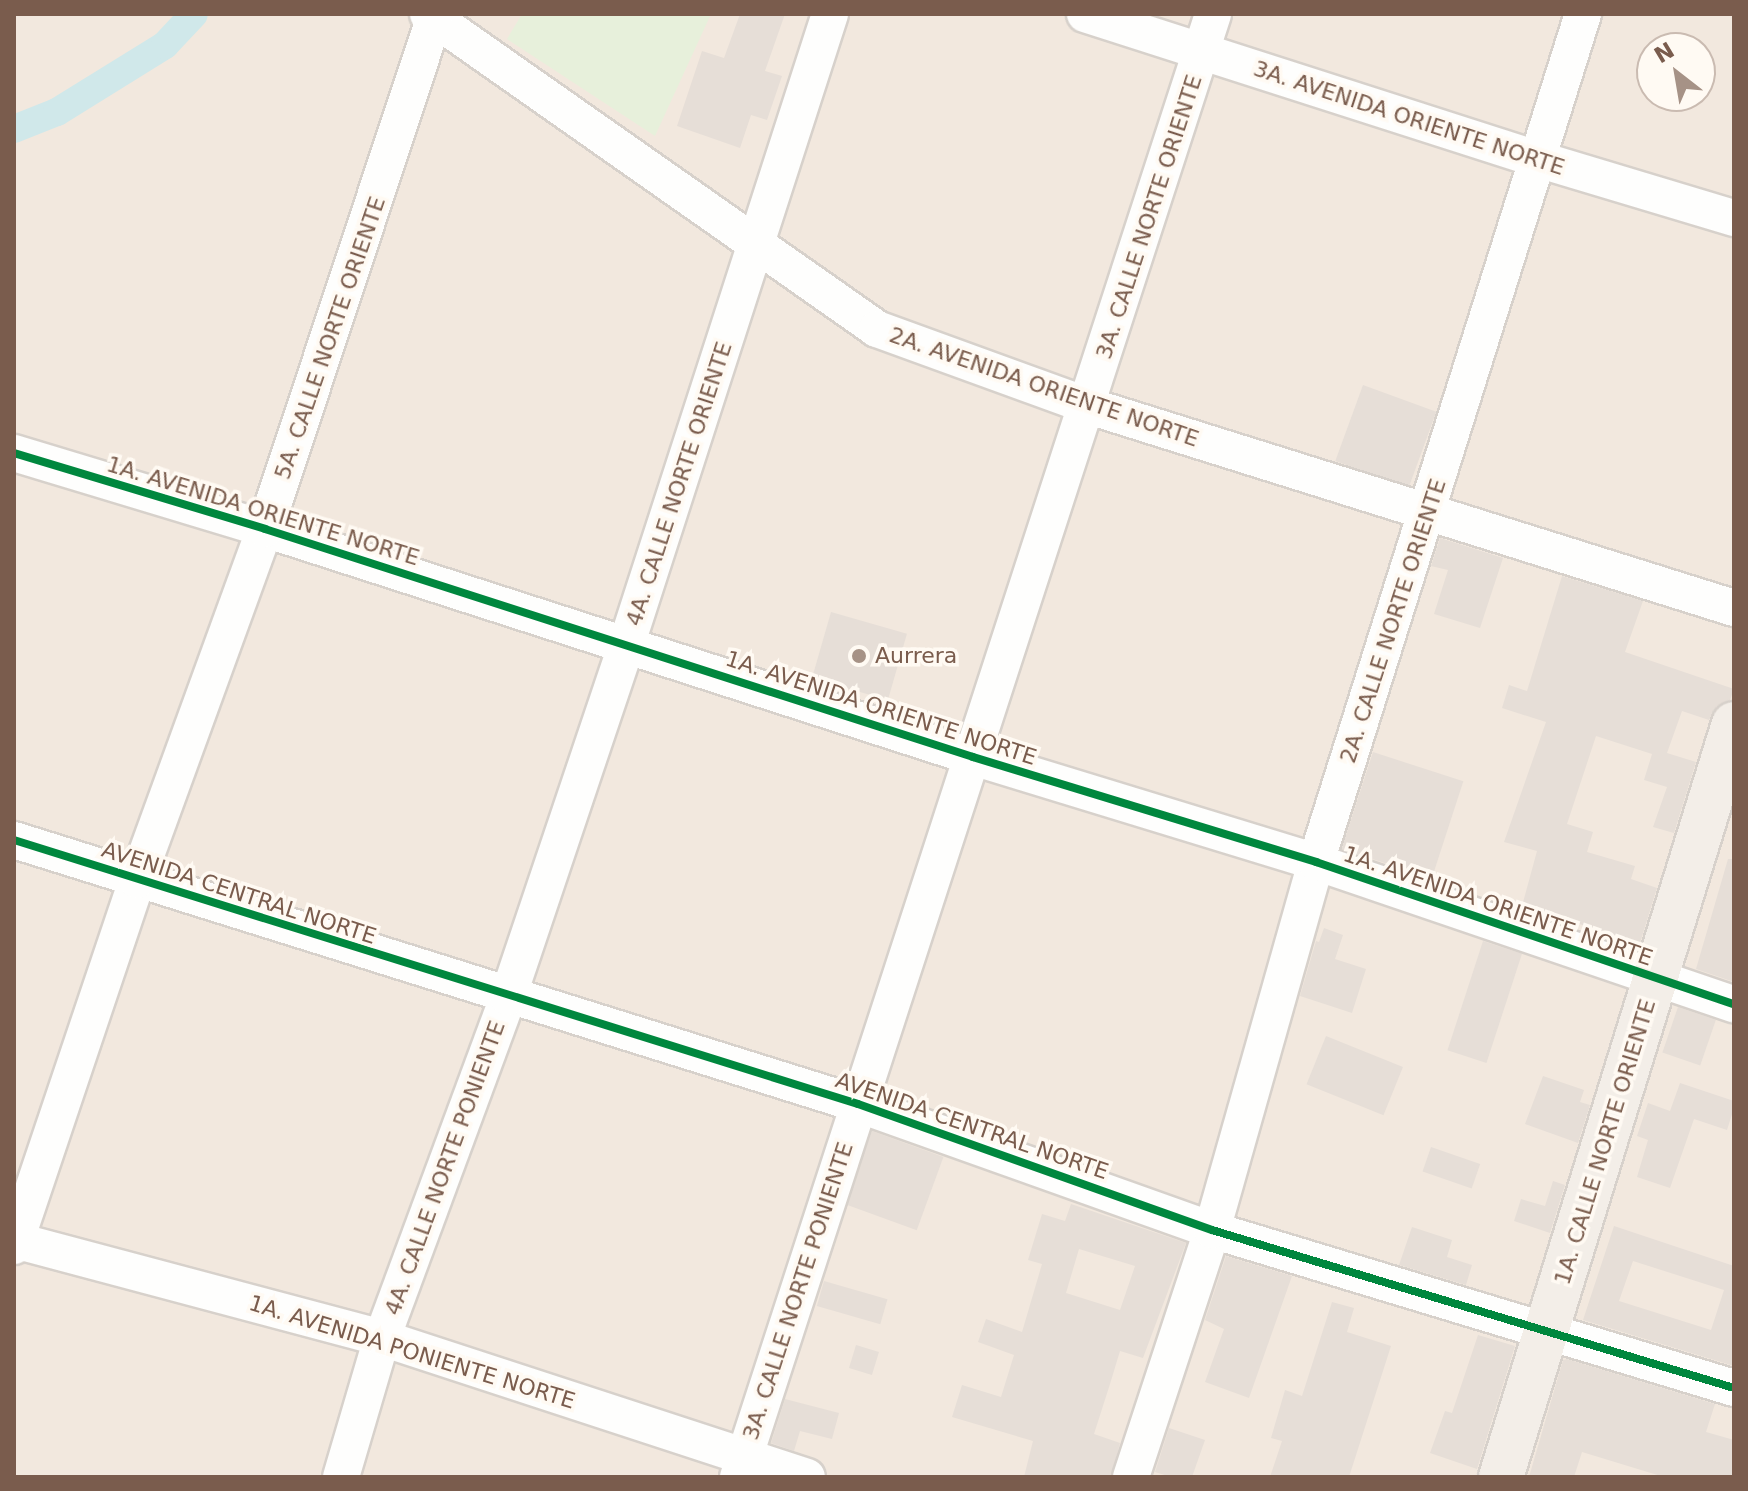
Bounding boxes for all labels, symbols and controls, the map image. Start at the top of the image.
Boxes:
north arrow [1636,32,1716,112]
text: N [1650,37,1679,68]
street label: 3A. AVENIDA ORIENTE NORTE [1250,55,1568,181]
street label: 3A. CALLE NORTE ORIENTE [1091,72,1207,362]
street label: 5A. CALLE NORTE ORIENTE [269,193,391,483]
street label: 2A. AVENIDA ORIENTE NORTE [886,322,1202,452]
street label: 4A. CALLE NORTE ORIENTE [621,339,737,629]
street label: 1A. AVENIDA ORIENTE NORTE [104,451,422,571]
street label: 2A. CALLE NORTE ORIENTE [1335,476,1451,766]
place label: Aurrera [875,643,957,669]
street label: 1A. AVENIDA ORIENTE NORTE [722,645,1040,771]
marker: Aurrera [850,647,868,665]
street label: AVENIDA CENTRAL NORTE [99,836,379,950]
street label: 1A. AVENIDA ORIENTE NORTE [1340,841,1656,971]
street label: 1A. CALLE NORTE ORIENTE [1549,996,1661,1288]
street label: 4A. CALLE NORTE PONIENTE [379,1017,511,1319]
street label: AVENIDA CENTRAL NORTE [832,1067,1112,1185]
street label: 3A. CALLE NORTE PONIENTE [737,1139,859,1443]
street label: 1A. AVENIDA PONIENTE NORTE [246,1290,578,1414]

